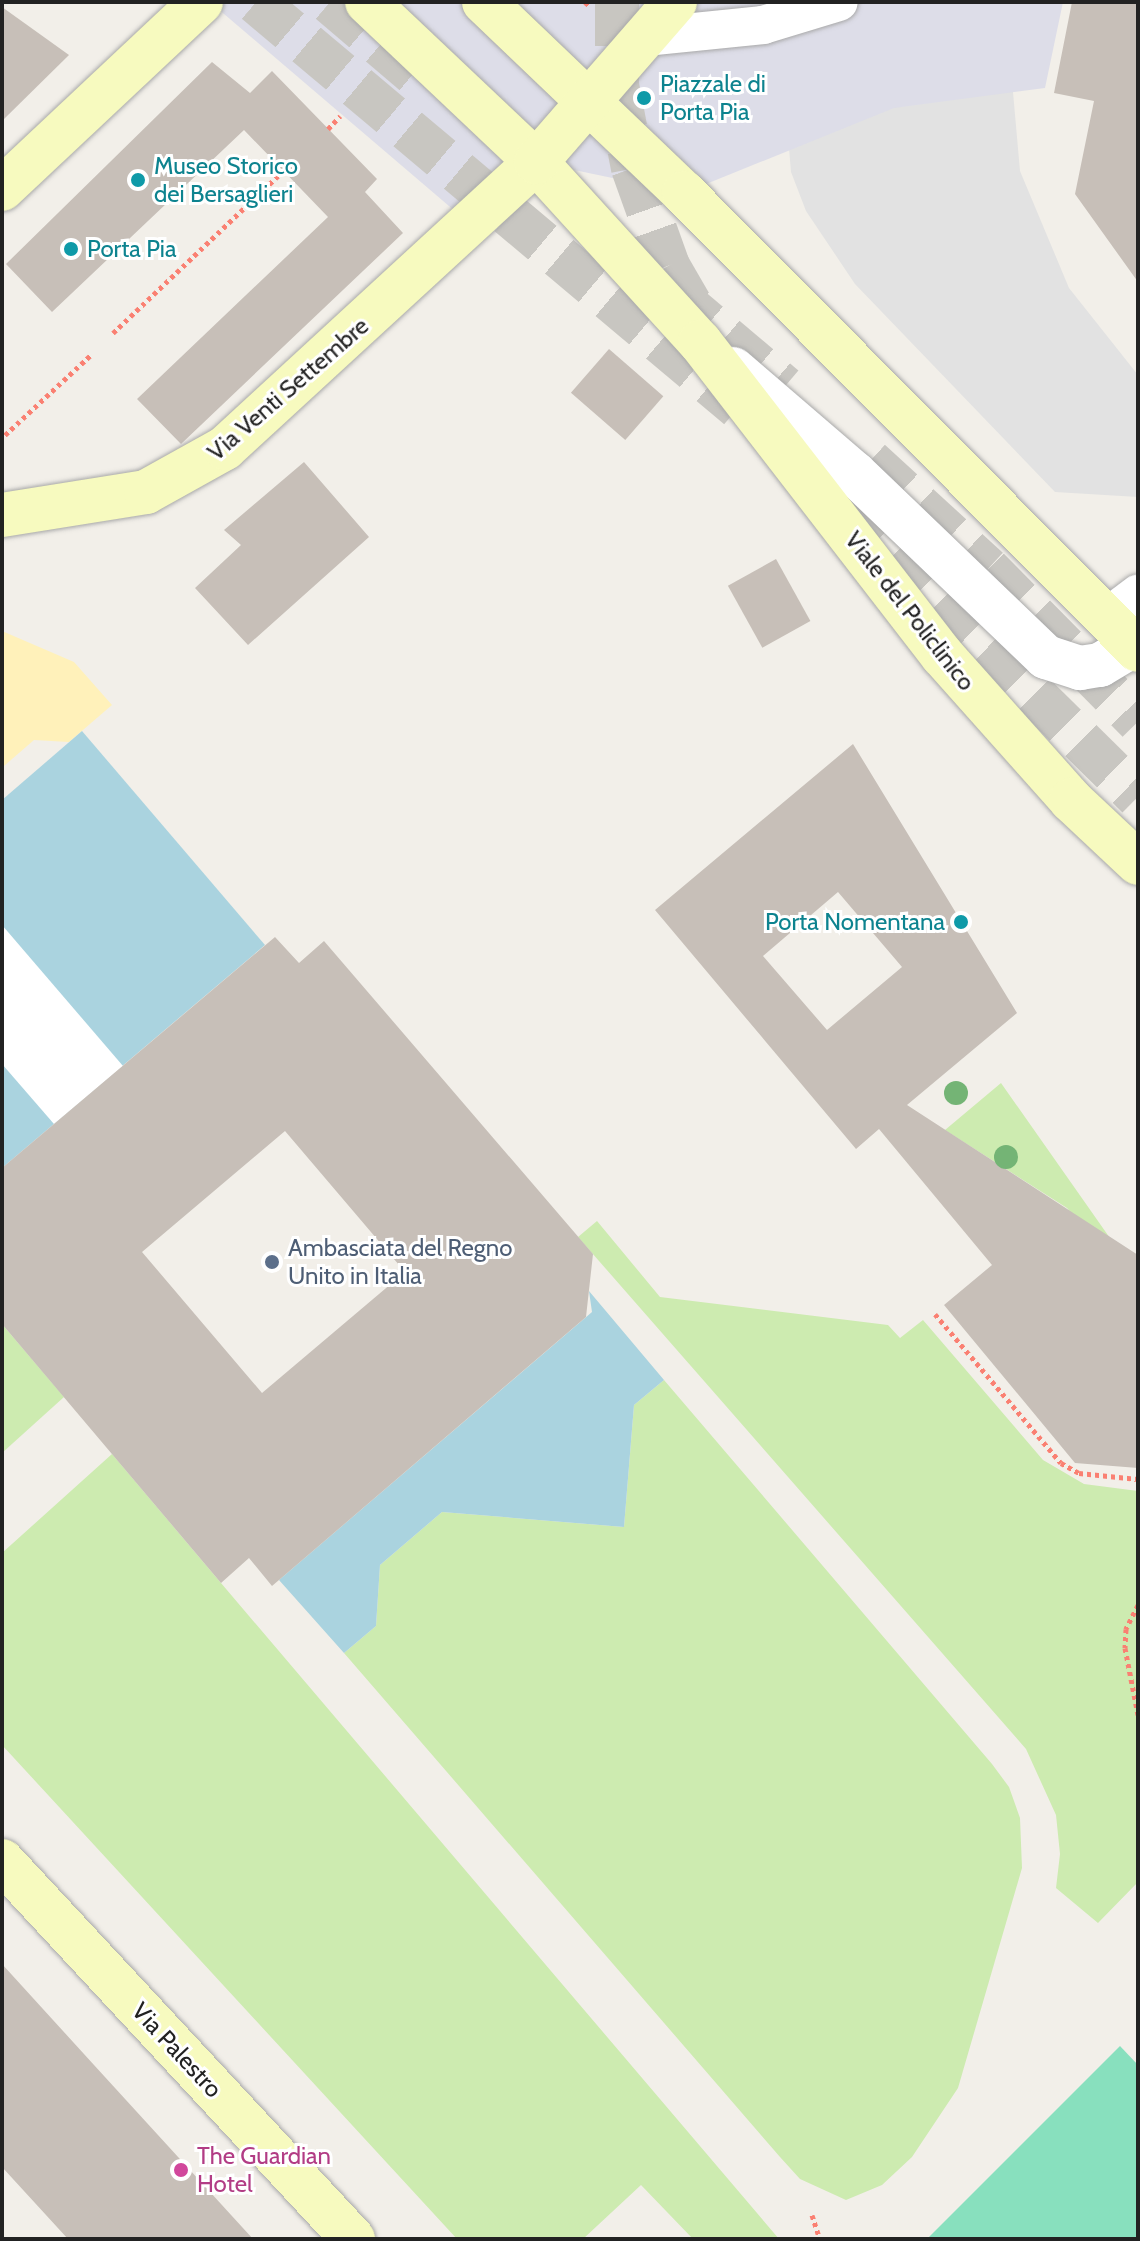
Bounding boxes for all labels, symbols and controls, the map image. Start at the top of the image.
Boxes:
place label: Piazzale di Porta Pia [660,70,766,126]
marker: Piazzale di Porta Pia [635,89,653,107]
place label: Museo Storico dei Bersaglieri [154,152,298,208]
marker: Museo Storico dei Bersaglieri [129,171,147,189]
place label: Porta Pia [87,235,176,263]
marker: Porta Pia [62,240,80,258]
street label: Via Venti Settembre [202,311,374,467]
street label: Viale del Policlinico [839,526,981,696]
place label: Porta Nomentana [765,908,945,936]
marker: Porta Nomentana [952,913,970,931]
place label: Ambasciata del Regno Unito in Italia [288,1234,512,1290]
marker: Ambasciata del Regno Unito in Italia [263,1253,281,1271]
street label: Via Palestro [126,1997,228,2103]
place label: The Guardian Hotel [197,2142,331,2198]
marker: The Guardian Hotel [172,2161,190,2179]

